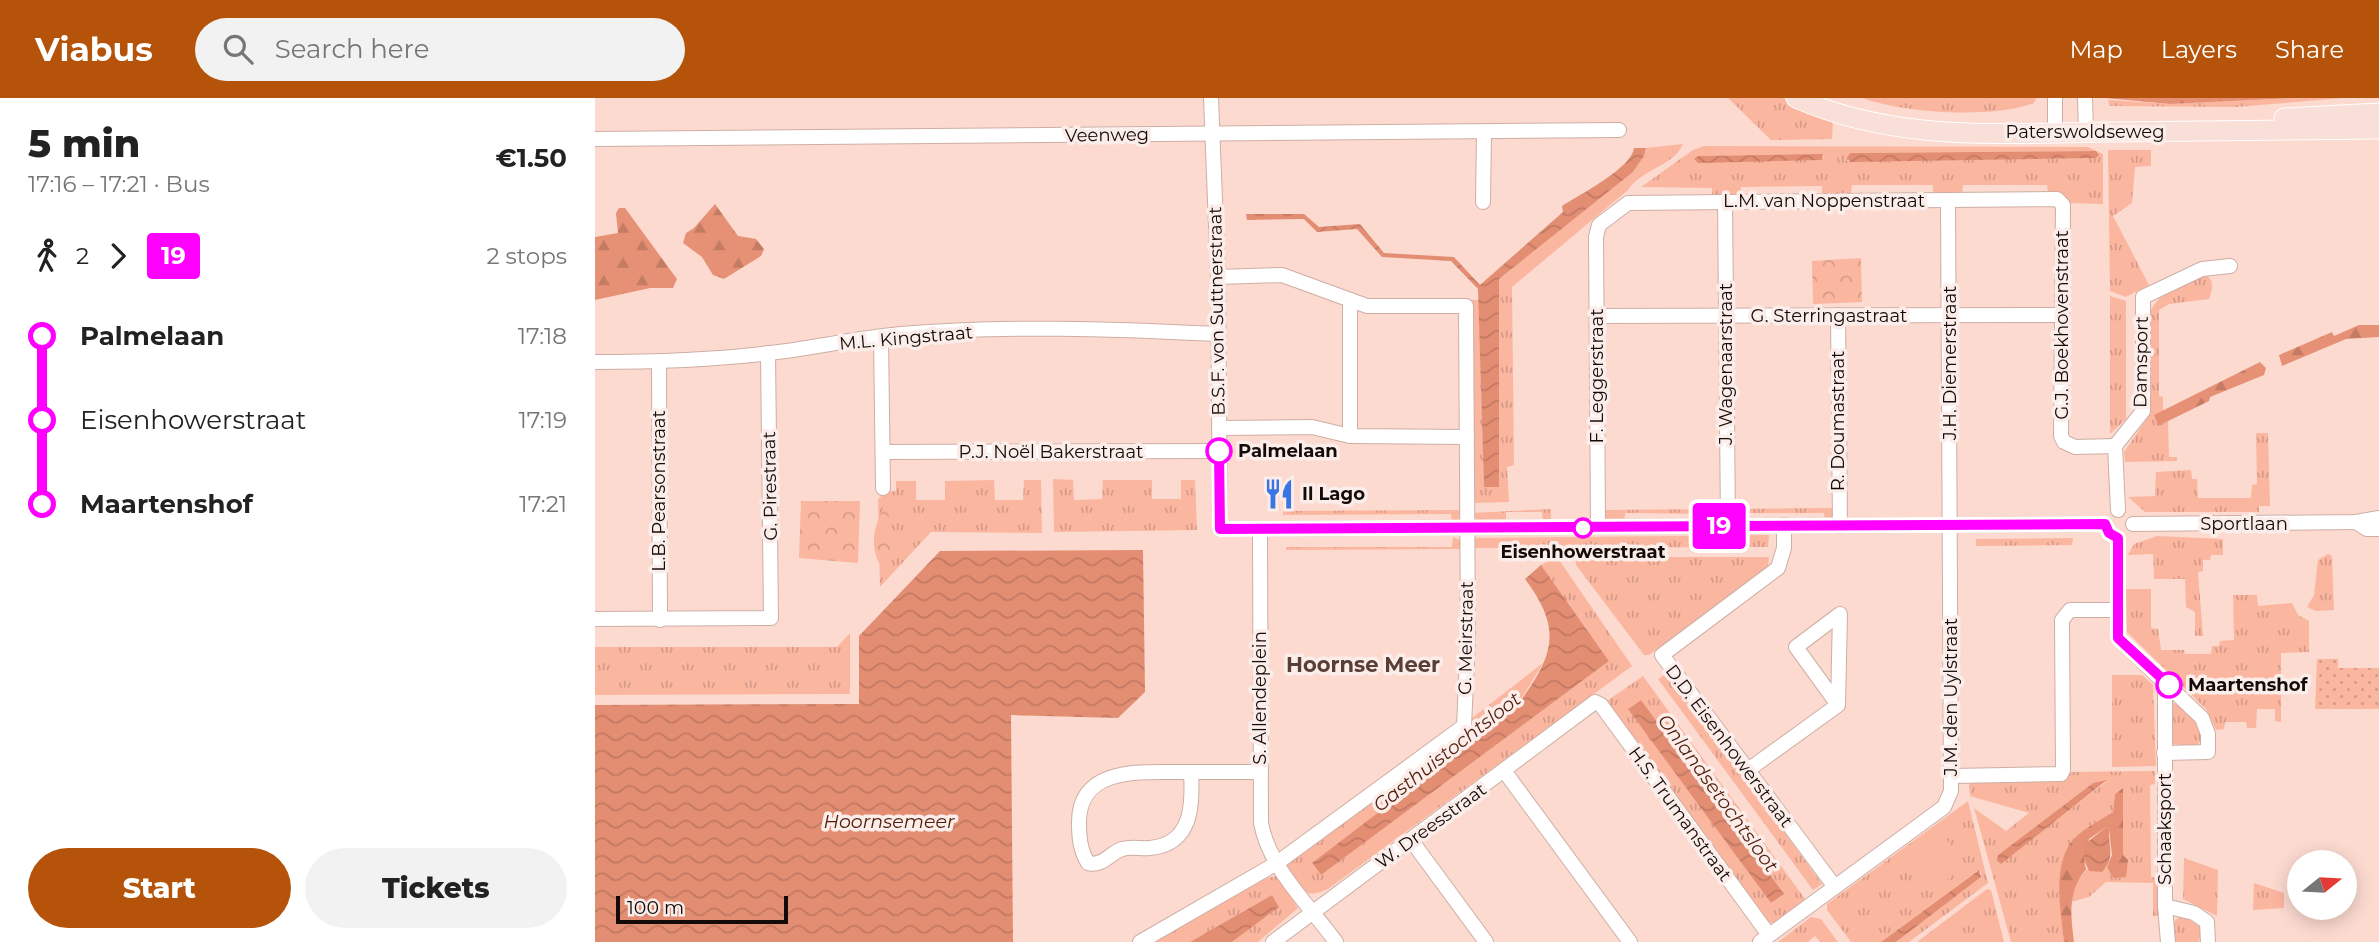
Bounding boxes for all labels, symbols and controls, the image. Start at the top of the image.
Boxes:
search box [195,18,685,81]
text: Viabus [35,29,153,69]
icon: search [219,30,257,68]
text: Search here [275,33,429,65]
text: Map [2069,35,2123,64]
text: Layers [2161,35,2237,64]
text: Share [2275,35,2344,64]
text: 5 min [28,120,140,167]
street label: Paterswoldseweg [2005,121,2165,143]
street label: Veenweg [1065,123,1149,147]
text: €1.50 [496,142,567,174]
text: 17:16 – 17:21 · Bus [28,170,210,198]
street label: L.M. van Noppenstraat [1723,190,1925,212]
street label: B.S.F. von Suttnerstraat [1204,206,1230,416]
street label: G.J. Boekhovenstraat [2051,230,2073,420]
icon: walk [28,237,66,275]
icon: forward [99,237,137,275]
text: 19 [161,241,186,270]
text: 2 [76,242,89,270]
text: 2 stops [487,242,567,270]
street label: J. Wagenaarstraat [1715,283,1737,446]
street label: J.H. Diemerstraat [1939,286,1961,441]
street label: G. Sterringastraat [1751,305,1907,327]
street label: F. Leggerstraat [1586,309,1608,443]
street label: Damsport [2129,316,2153,408]
text: Palmelaan [80,320,224,352]
street label: M.L. Kingstraat [838,321,974,355]
text: 17:18 [518,322,567,350]
street label: R. Doumastraat [1827,351,1849,491]
text: Eisenhowerstraat [80,404,306,436]
text: 17:19 [518,406,567,434]
street label: L.B. Pearsonstraat [648,410,670,572]
street label: G. Pirestraat [758,431,782,541]
marker: Palmelaan [1206,438,1232,464]
place label: Palmelaan [1238,440,1338,462]
street label: P.J. Noël Bakerstraat [959,441,1143,463]
restaurant icon: Il Lago [1262,477,1296,511]
place label: Il Lago [1302,483,1365,505]
text: Maartenshof [80,488,253,520]
text: 17:21 [519,490,567,518]
line badge: 19 [1687,503,1751,549]
text: 19 [1707,511,1731,540]
street label: Sportlaan [2200,513,2288,535]
marker: Eisenhowerstraat [1573,518,1593,538]
place label: Eisenhowerstraat [1500,541,1666,563]
street label: G. Meirstraat [1454,581,1478,695]
street label: J.M. den Uylstraat [1940,618,1962,777]
street label: S. Allendeplein [1249,631,1271,765]
district label: Hoornse Meer [1286,652,1440,677]
street label: D.D. Eisenhowerstraat [1661,660,1797,832]
marker: Maartenshof [2156,672,2182,698]
place label: Maartenshof [2188,674,2309,696]
water label: Gasthuistochtsloot [1369,687,1526,817]
water label: Onlandsetochtsloot [1653,710,1783,877]
street label: H.S. Trumanstraat [1624,742,1736,886]
street label: Schaaksport [2154,773,2176,885]
street label: W. Dreesstraat [1371,778,1491,874]
water label: Hoornsemeer [823,810,955,833]
button: Start [28,848,291,928]
button: Tickets [305,848,567,928]
north arrow [2287,850,2357,920]
map controls [2287,850,2357,920]
scale bar [616,893,787,925]
text: 100 m [627,896,684,919]

